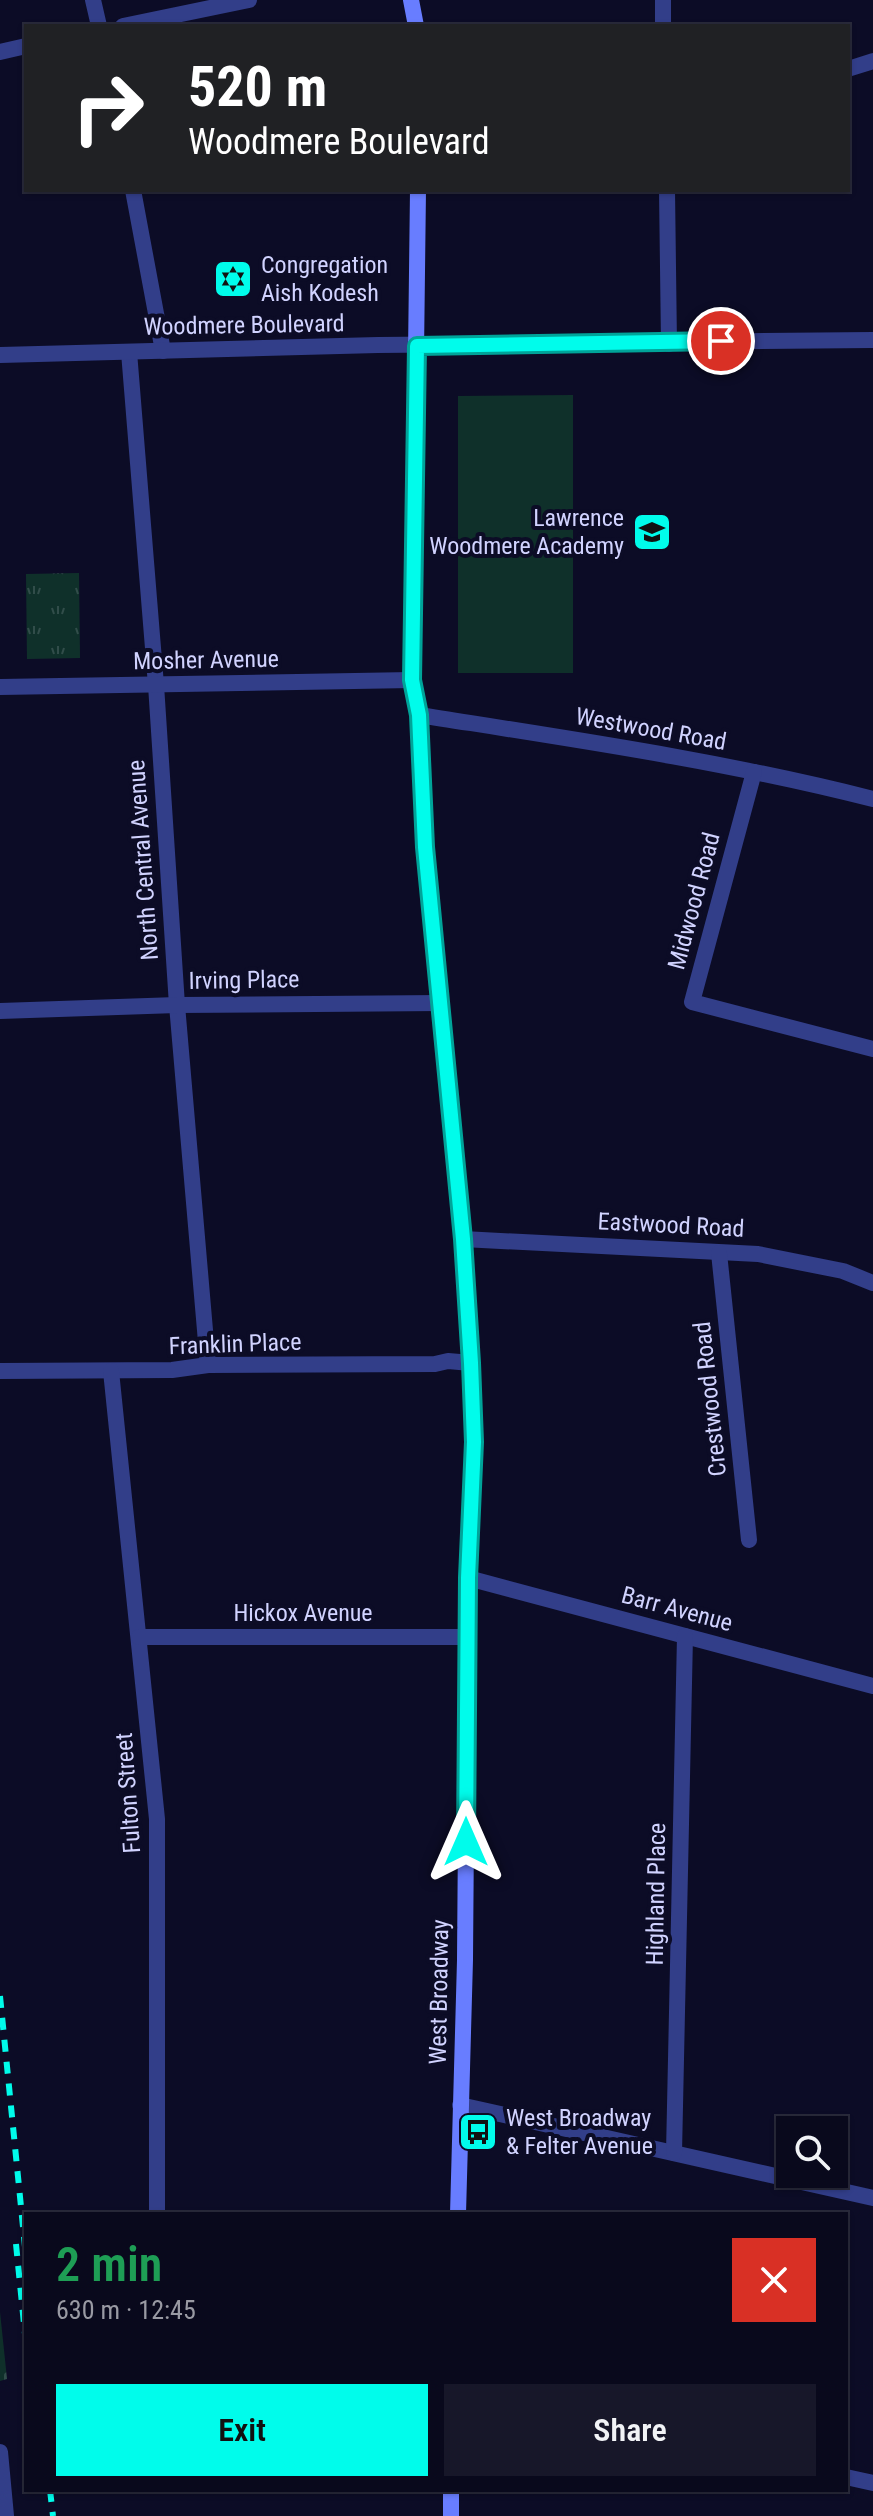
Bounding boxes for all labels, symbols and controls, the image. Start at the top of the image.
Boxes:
text: 520 m [188,54,327,120]
icon: right [56,56,160,160]
text: Woodmere Boulevard [188,121,490,163]
place label: Congregation Aish Kodesh [261,251,388,307]
synagogue icon: Congregation Aish Kodesh [212,258,254,300]
pin [687,307,755,375]
street label: Woodmere Boulevard [143,309,345,341]
icon: arrive [699,319,743,363]
place label: Lawrence Woodmere Academy [429,504,624,560]
school or university icon: Lawrence Woodmere Academy [631,511,673,553]
street label: Mosher Avenue [133,645,279,675]
street label: Westwood Road [573,702,729,756]
street label: North Central Avenue [122,759,164,961]
street label: Midwood Road [662,829,726,973]
street label: Irving Place [188,965,300,995]
street label: Eastwood Road [597,1207,745,1243]
street label: Crestwood Road [688,1320,732,1478]
street label: Franklin Place [168,1328,302,1360]
street label: Barr Avenue [618,1581,736,1637]
street label: Hickox Avenue [233,1599,373,1627]
street label: Fulton Street [110,1732,146,1854]
position arrow [424,1800,508,1884]
street label: Highland Place [641,1823,671,1965]
street label: West Broadway [424,1919,454,2065]
place label: West Broadway & Felter Avenue [506,2104,653,2160]
bus stop icon: West Broadway & Felter Avenue [457,2111,499,2153]
map controls [776,2116,848,2188]
button: search [776,2116,848,2188]
text: 2 min [56,2236,162,2293]
button: close [732,2238,816,2322]
text: 630 m · 12:45 [56,2295,196,2325]
button: Exit [56,2384,428,2476]
button: Share [444,2384,816,2476]

